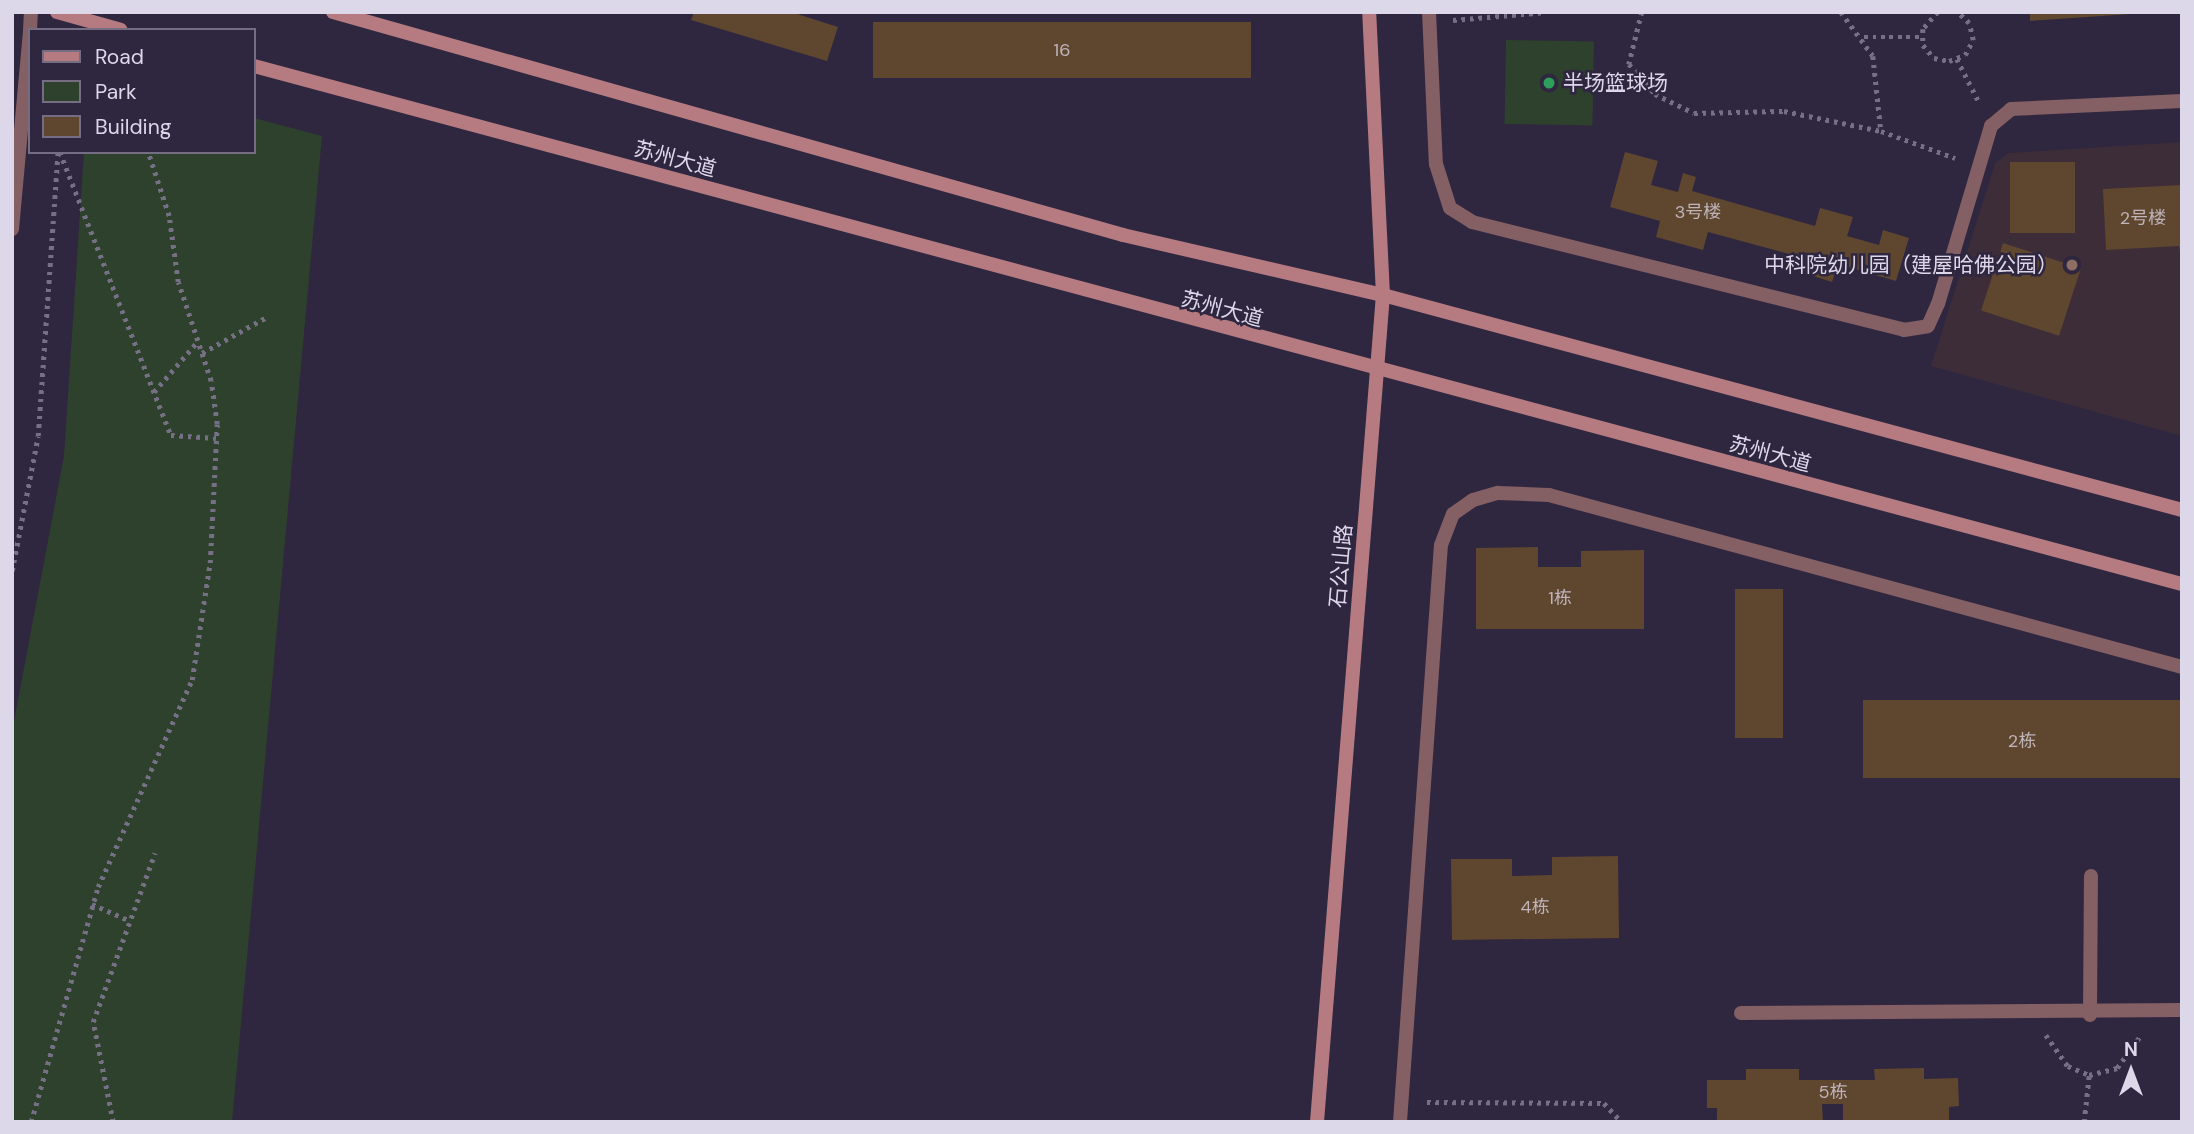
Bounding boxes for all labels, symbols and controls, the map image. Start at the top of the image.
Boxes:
legend [28,28,256,154]
house number: 16 [1054,39,1070,61]
text: Road [95,43,144,71]
place label: 半场篮球场 [1563,70,1668,96]
marker: 半场篮球场 [1541,75,1557,91]
text: Park [95,78,136,106]
text: Building [95,113,171,141]
street label: 苏州大道 [631,136,719,182]
house number: 3号楼 [1675,201,1721,223]
house number: 2号楼 [2120,207,2166,229]
place label: 中科院幼儿园（建屋哈佛公园） [1764,252,2058,278]
marker: 中科院幼儿园（建屋哈佛公园） [2064,257,2080,273]
street label: 苏州大道 [1178,286,1266,332]
street label: 苏州大道 [1726,431,1814,477]
street label: 石公山路 [1325,523,1357,609]
house number: 1栋 [1548,587,1572,609]
house number: 2栋 [2008,730,2036,752]
house number: 4栋 [1521,896,1549,918]
north arrow [2096,1036,2166,1106]
text: N [2124,1037,2138,1062]
house number: 5栋 [1819,1081,1847,1103]

